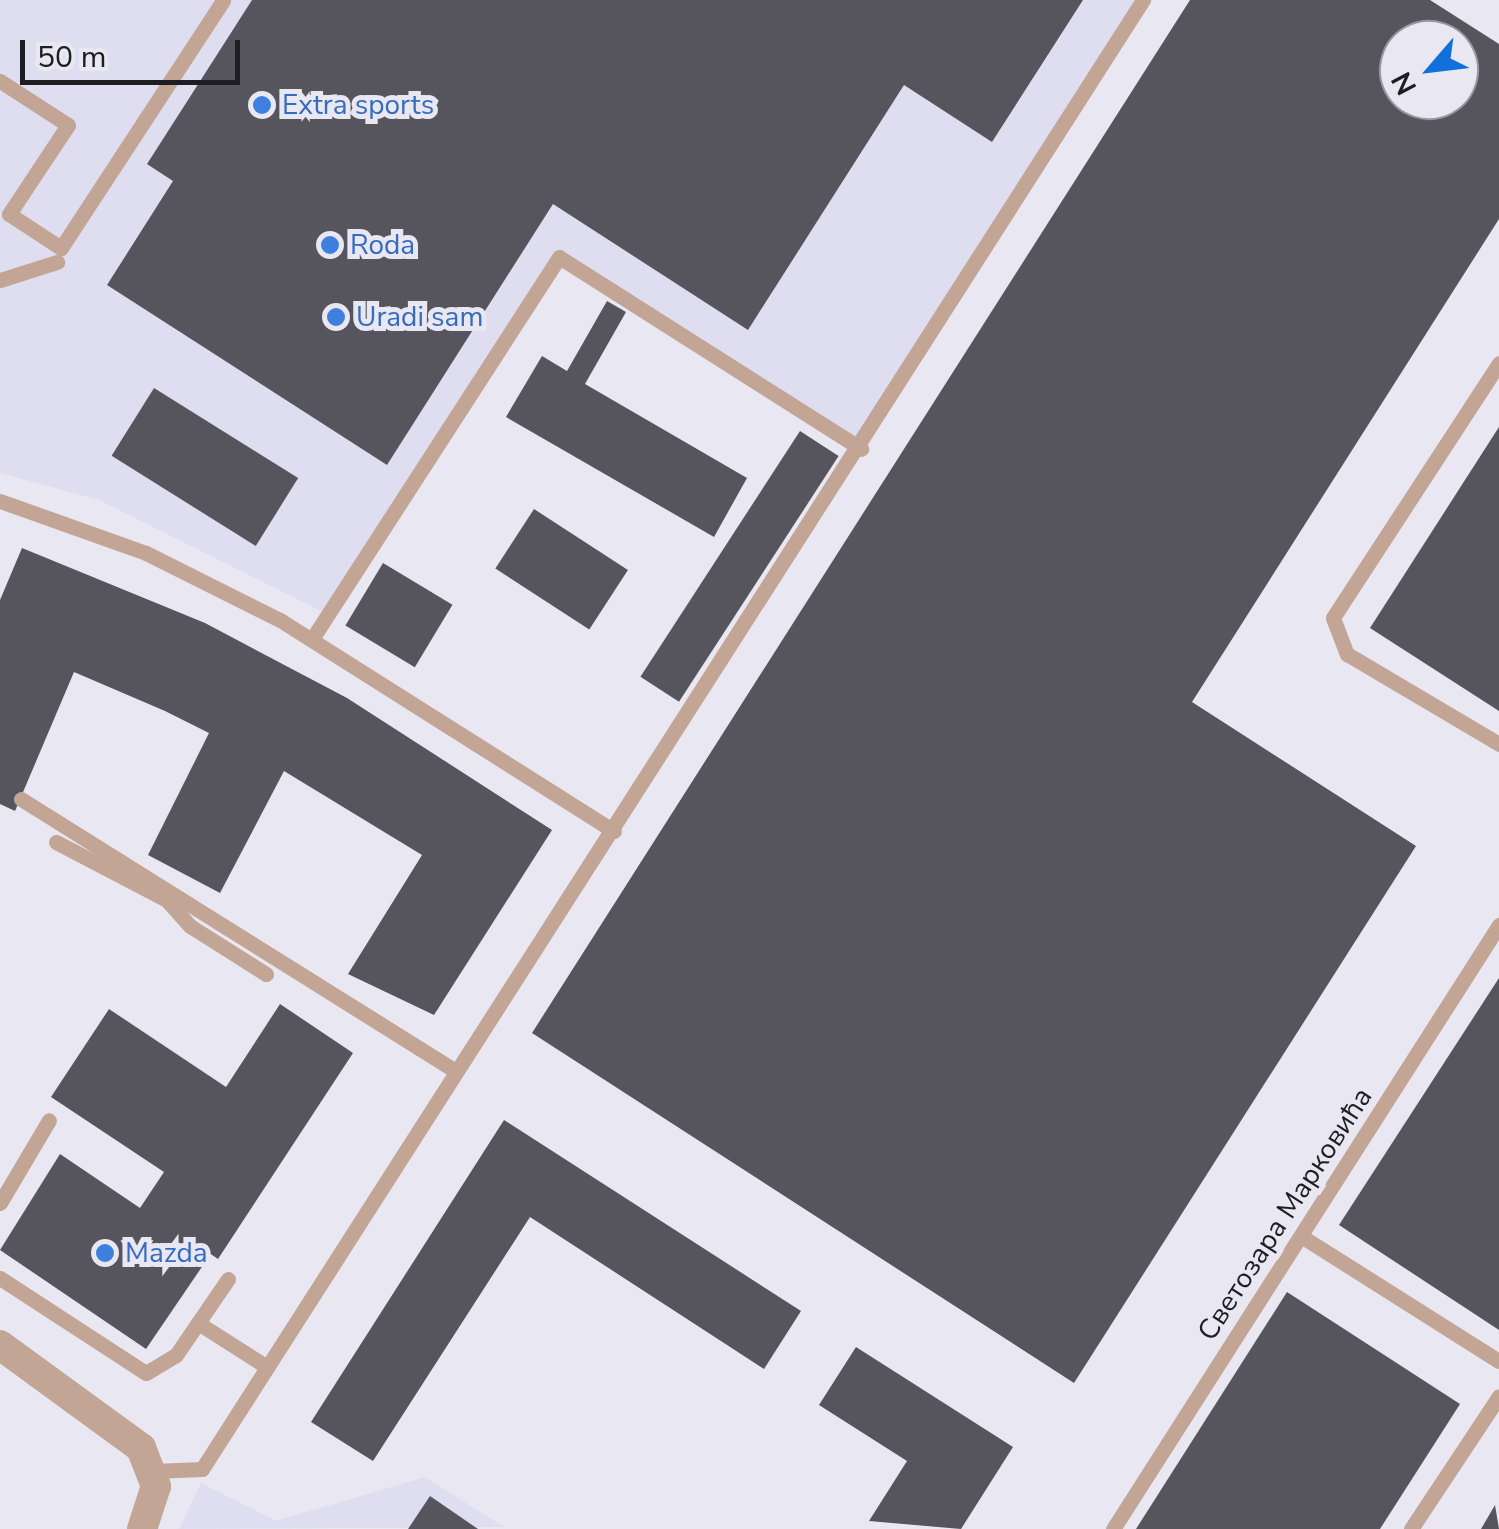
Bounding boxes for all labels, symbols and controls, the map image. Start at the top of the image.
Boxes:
scale bar [25,20,245,82]
north arrow [1379,20,1479,120]
text: 50 m [37,37,106,78]
text: N [1383,65,1426,101]
place label: Extra sports [282,88,434,122]
marker: Extra sports [251,94,273,116]
place label: Roda [350,228,415,262]
marker: Roda [319,234,341,256]
place label: Uradi sam [356,300,483,334]
marker: Uradi sam [325,306,347,328]
street label: Светозара Марковића [1191,1081,1379,1347]
place label: Mazda [125,1236,208,1270]
marker: Mazda [94,1242,116,1264]

